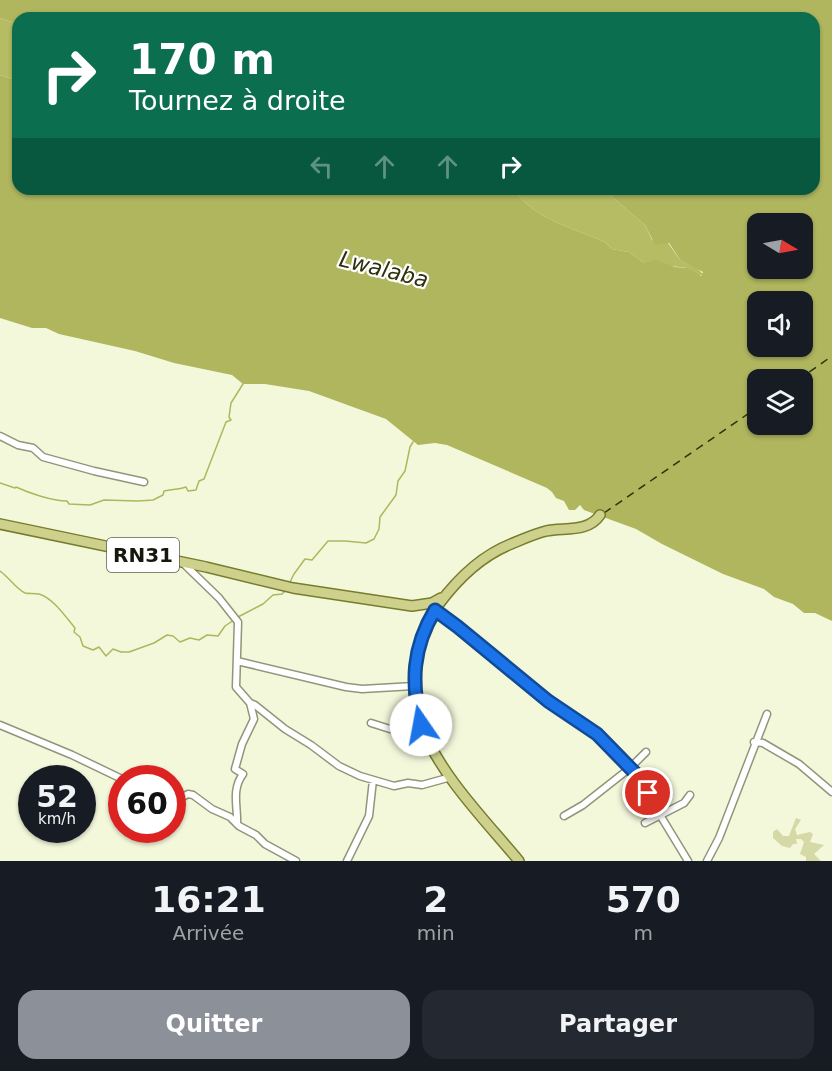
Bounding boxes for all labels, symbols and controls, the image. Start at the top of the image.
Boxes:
text: 170 m [129,35,275,84]
icon: right [30,36,108,114]
text: Tournez à droite [129,85,346,116]
icon: left [305,150,338,183]
icon: ahead [368,150,401,183]
icon: ahead [431,150,464,183]
icon: right [494,150,527,183]
north arrow [747,213,813,279]
map controls [747,213,813,435]
water label: Lwalaba [337,246,431,293]
button: sound [747,291,813,357]
button: layers [747,369,813,435]
road number: RN31 [107,538,179,572]
position arrow [389,693,453,757]
speed limit sign: 60 [108,765,186,843]
pin [622,767,673,818]
icon: arrive [631,776,664,809]
text: 52 [36,779,78,814]
text: km/h [38,810,76,828]
text: 16:21 [151,879,266,920]
text: 2 [423,879,448,920]
text: 570 [606,879,681,920]
text: Arrivée [173,921,244,945]
text: min [417,921,455,945]
text: m [634,921,653,945]
button: Quitter [18,990,410,1059]
button: Partager [422,990,814,1059]

